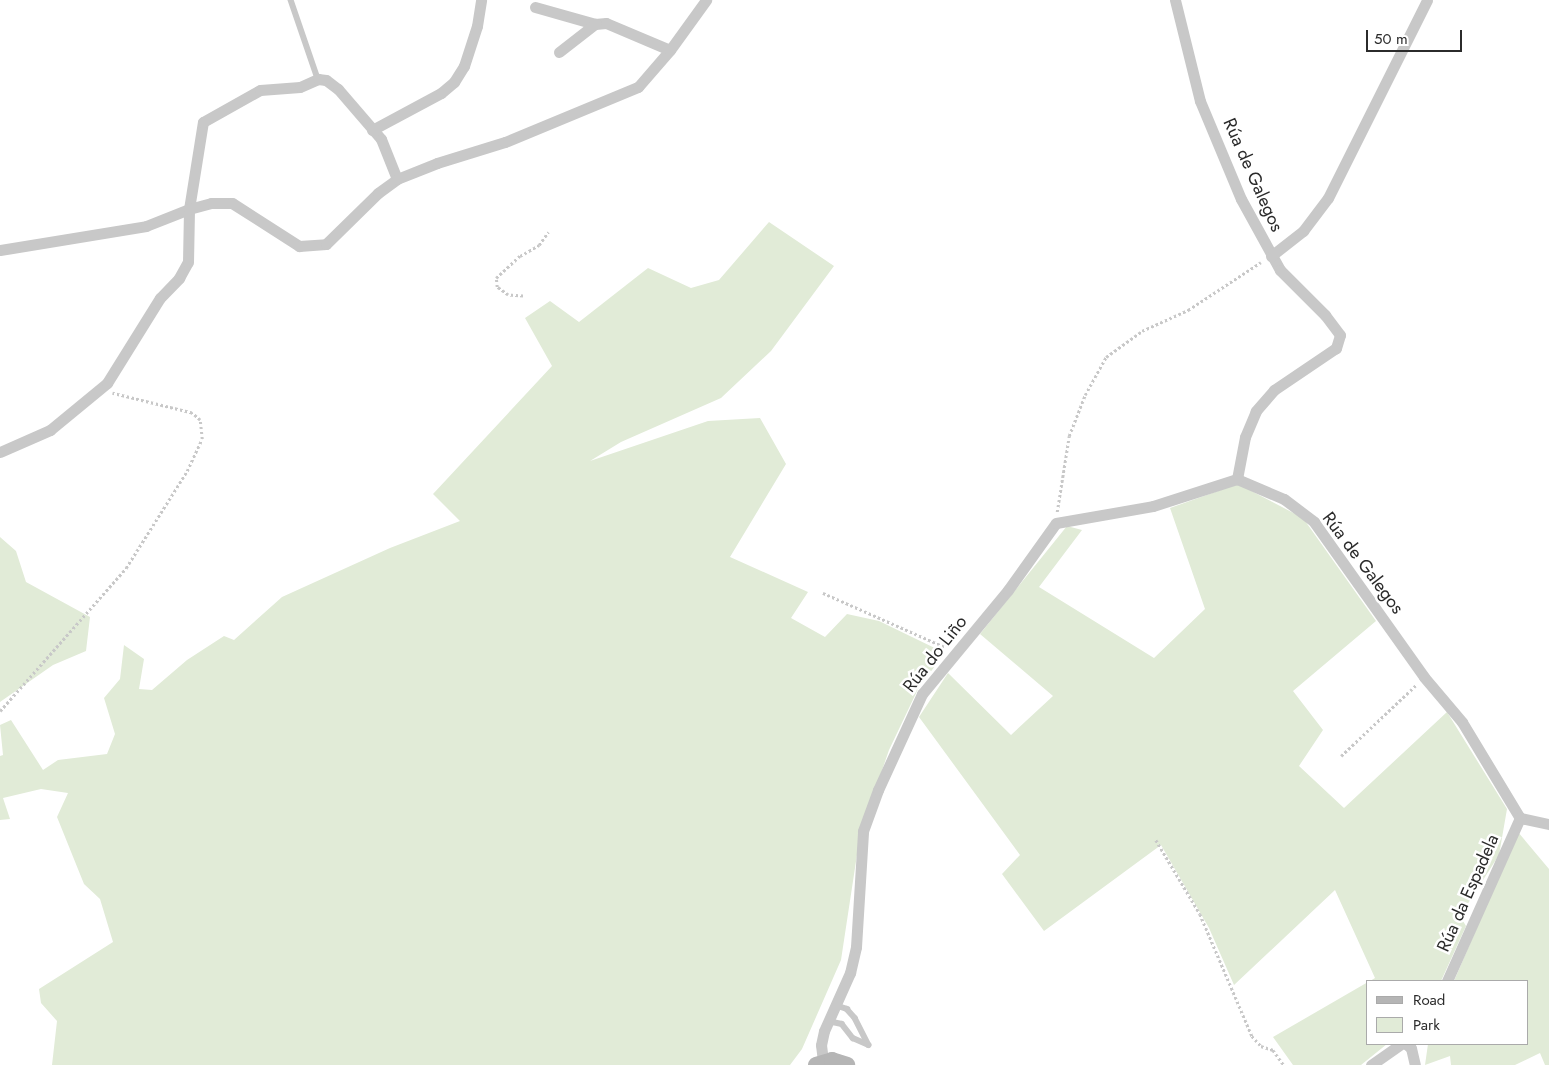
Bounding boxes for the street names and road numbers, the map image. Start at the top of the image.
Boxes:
street label: Rúa de Galegos [1218,115,1288,235]
street label: Rúa de Galegos [1318,508,1408,618]
street label: Rúa do Liño [898,611,972,697]
street label: Rúa da Espadela [1432,831,1504,955]

